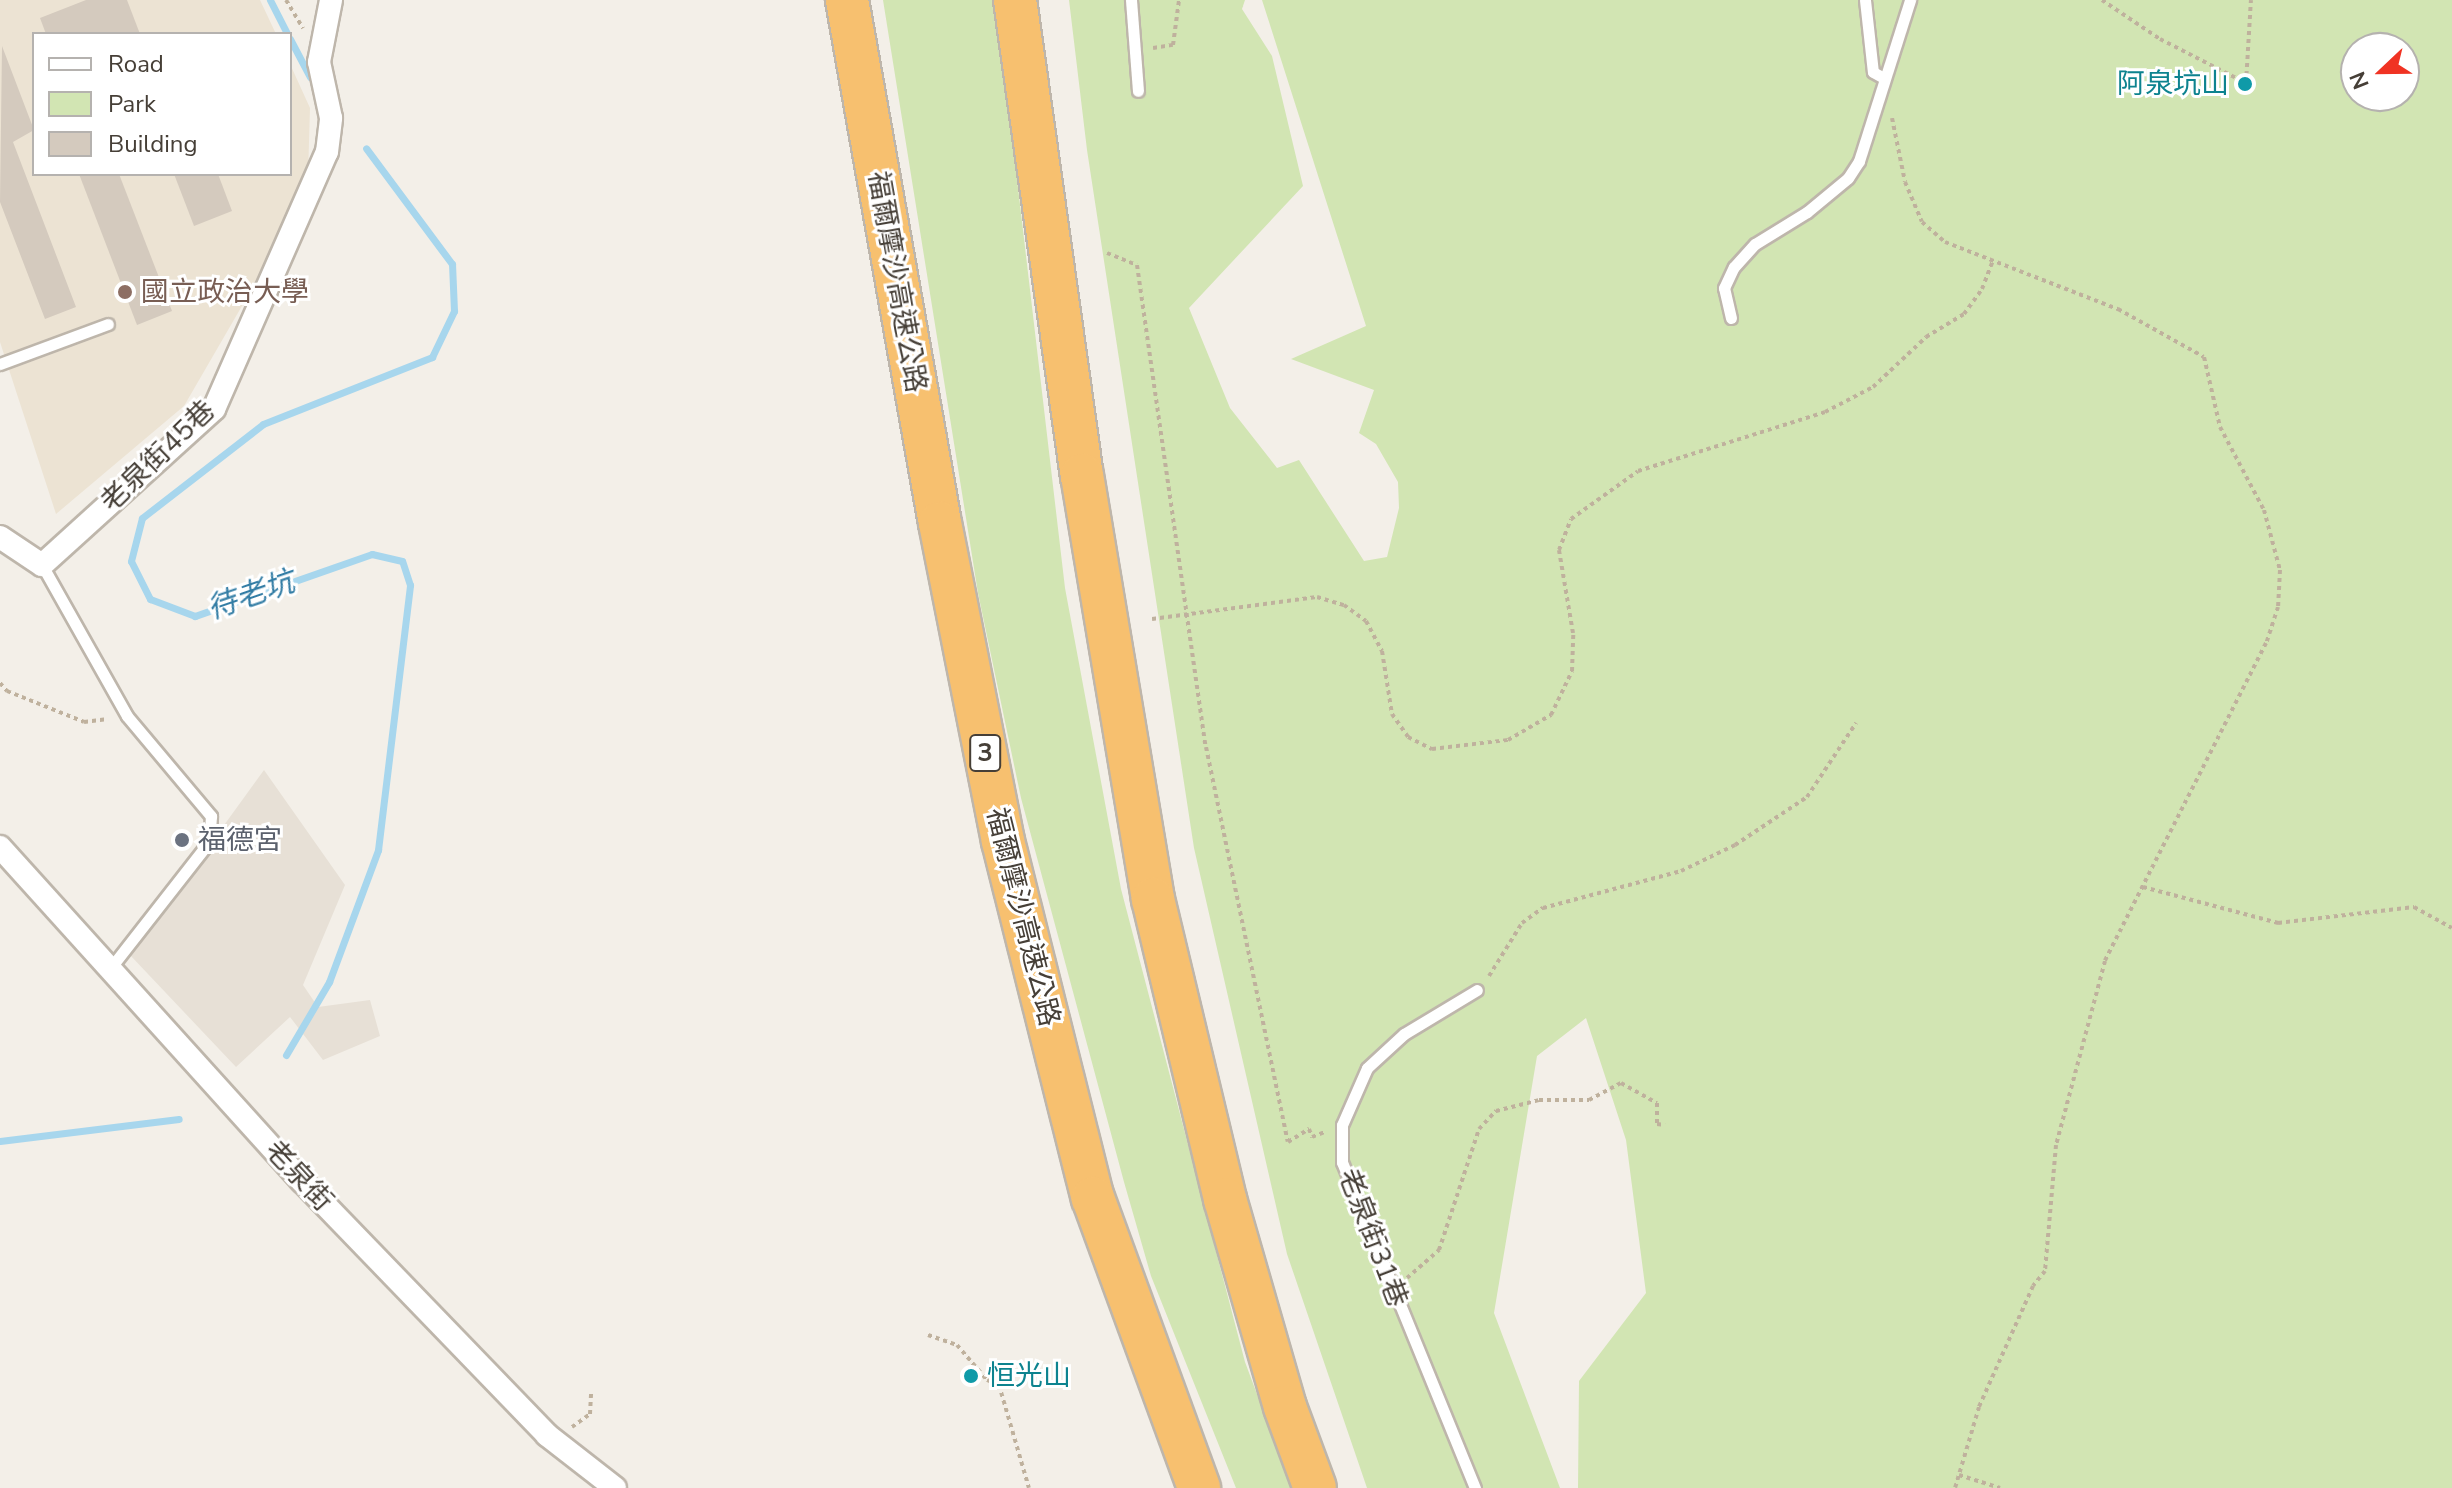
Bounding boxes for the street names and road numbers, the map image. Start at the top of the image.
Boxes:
street label: 福爾摩沙高速公路 [861,169,933,395]
street label: 老泉街45巷 [94,393,222,519]
road number: 3 [969,731,1001,775]
street label: 福爾摩沙高速公路 [980,804,1066,1030]
street label: 老泉街 [258,1134,340,1218]
street label: 老泉街31巷 [1331,1164,1415,1312]

